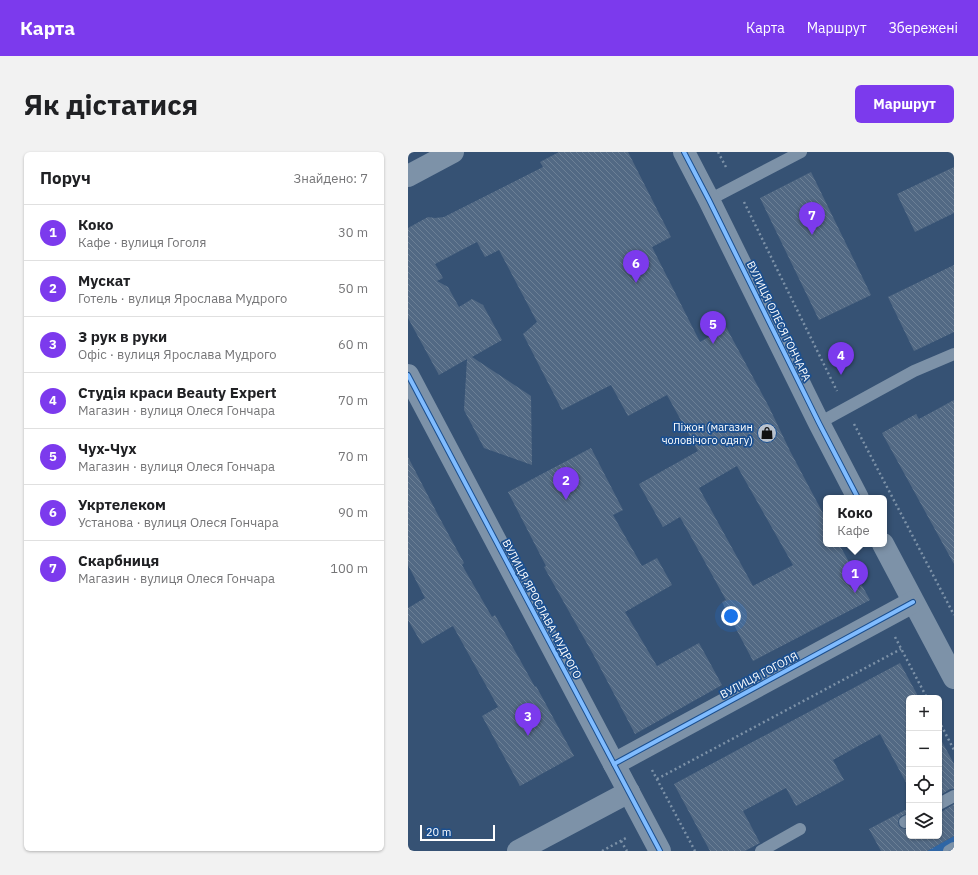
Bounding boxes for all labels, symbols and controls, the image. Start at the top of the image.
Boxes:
text: Карта [20,16,75,40]
text: Карта [746,19,785,37]
text: Маршрут [807,19,867,37]
text: Збережені [889,19,958,37]
button: Маршрут [855,85,954,123]
text: Як дістатися [24,86,198,123]
text: Поруч [40,167,91,189]
text: Знайдено: 7 [294,170,368,187]
pin: 7 [799,202,825,235]
text: Коко [78,215,114,234]
text: 1 [49,224,57,241]
text: 30 m [338,224,368,241]
text: Кафе · вулиця Гоголя [78,234,206,251]
pin: 6 [623,250,649,283]
street label: ВУЛИЦЯ ОЛЕСЯ ГОНЧАРА [744,259,814,383]
text: Мускат [78,271,130,290]
text: 2 [49,280,57,297]
text: 50 m [338,280,368,297]
text: Готель · вулиця Ярослава Мудрого [78,290,287,307]
pin: 5 [700,311,726,344]
text: З рук в руки [78,327,167,346]
text: 3 [49,336,57,353]
text: 60 m [338,336,368,353]
pin: 4 [828,342,854,375]
text: Офіс · вулиця Ярослава Мудрого [78,346,277,363]
text: Студія краси Beauty Expert [78,383,277,402]
text: 4 [49,392,57,409]
text: 70 m [338,392,368,409]
text: Магазин · вулиця Олеся Гончара [78,402,275,419]
place label: Піжон (магазин чоловічого одягу) [662,420,753,447]
shop icon: Піжон (магазин чоловічого одягу) [756,422,778,444]
text: Чух-Чух [78,439,137,458]
text: 5 [49,448,57,465]
text: 70 m [338,448,368,465]
text: Магазин · вулиця Олеся Гончара [78,458,275,475]
pin: 2 [553,467,579,500]
text: Укртелеком [78,495,166,514]
popup [823,495,887,547]
text: Коко [837,503,873,522]
text: 6 [49,504,57,521]
text: 90 m [338,504,368,521]
text: Установа · вулиця Олеся Гончара [78,514,279,531]
text: Кафе [837,522,870,539]
street label: ВУЛИЦЯ ЯРОСЛАВА МУДРОГО [499,537,585,681]
text: Скарбниця [78,551,159,570]
text: 7 [49,560,57,577]
text: 100 m [330,560,368,577]
pin: 1 [842,560,868,593]
text: Магазин · вулиця Олеся Гончара [78,570,275,587]
your location [721,606,741,626]
street label: ВУЛИЦЯ ГОГОЛЯ [718,649,800,701]
map controls [906,695,942,839]
button: + [906,695,942,731]
pin: 3 [515,703,541,736]
button: − [906,731,942,767]
button: locate [906,767,942,803]
button: layers [906,803,942,839]
scale bar [420,823,495,842]
text: 20 m [426,825,451,839]

